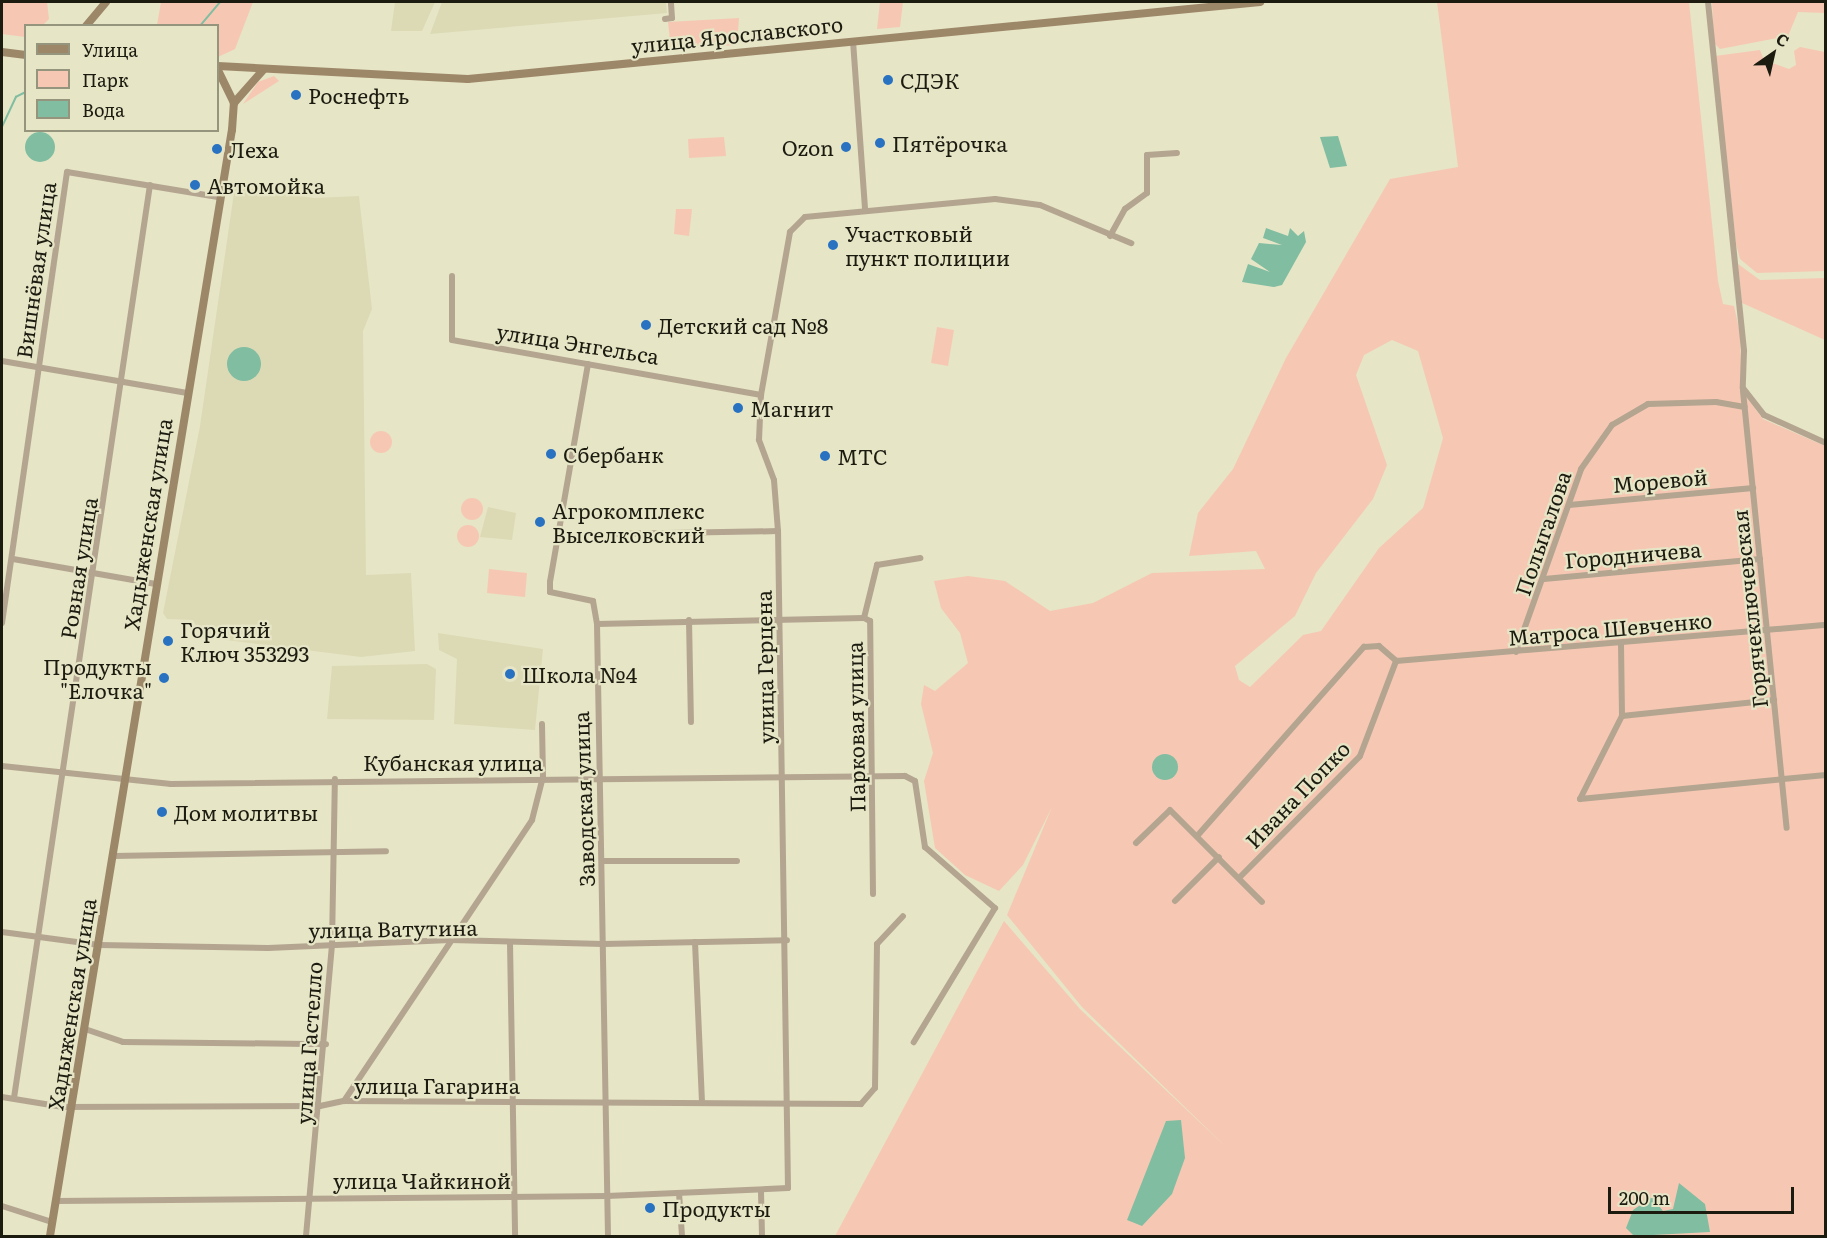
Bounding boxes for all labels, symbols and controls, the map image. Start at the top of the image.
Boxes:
street label: улица Ярославского [630,10,844,58]
legend [24,24,219,132]
north arrow [1743,24,1803,84]
text: С [1772,26,1794,52]
text: Улица [82,36,138,63]
text: Парк [82,66,129,93]
place label: СДЭК [900,67,959,93]
marker: СДЭК [881,73,895,87]
place label: Роснефть [308,82,409,108]
marker: Роснефть [289,88,303,102]
text: Вода [82,96,125,123]
place label: Пятёрочка [892,130,1008,156]
place label: Ozon [782,134,834,160]
place label: Леха [229,136,279,162]
marker: Пятёрочка [873,136,887,150]
marker: Ozon [839,140,853,154]
marker: Леха [210,142,224,156]
place label: Автомойка [207,172,325,198]
marker: Автомойка [188,178,202,192]
street label: Вишнёвая улица [10,180,60,360]
place label: Участковый пункт полиции [845,220,1010,270]
marker: Участковый пункт полиции [826,238,840,252]
place label: Детский сад №8 [658,312,828,338]
street label: улица Энгельса [495,318,661,368]
marker: Детский сад №8 [639,318,653,332]
place label: Магнит [750,395,834,421]
marker: Магнит [731,401,745,415]
street label: Хадыженская улица [118,416,176,632]
place label: Сбербанк [563,441,664,467]
place label: МТС [837,443,888,469]
marker: Сбербанк [544,447,558,461]
marker: МТС [818,449,832,463]
street label: Моревой [1611,463,1709,497]
street label: Полыгалова [1509,467,1575,599]
street label: Ровная улица [54,495,102,641]
place label: Агрокомплекс Выселковский [552,497,705,547]
street label: Горячеключевская [1726,509,1772,709]
marker: Агрокомплекс Выселковский [533,515,547,529]
street label: Городничева [1564,535,1702,573]
street label: улица Герцена [750,590,778,744]
street label: Матроса Шевченко [1507,607,1713,649]
place label: Горячий Ключ 353293 [180,616,310,666]
marker: Горячий Ключ 353293 [161,634,175,648]
street label: Парковая улица [841,641,869,813]
place label: Продукты "Елочка" [43,653,152,703]
place label: Школа №4 [522,661,637,687]
marker: Школа №4 [503,667,517,681]
marker: Продукты "Елочка" [157,671,171,685]
street label: Заводская улица [567,711,599,887]
street label: Ивана Попко [1240,735,1354,853]
street label: Кубанская улица [363,749,543,775]
place label: Дом молитвы [174,799,318,825]
marker: Дом молитвы [155,805,169,819]
street label: Хадыженская улица [42,896,100,1112]
street label: улица Ватутина [308,914,478,942]
street label: улица Гастелло [290,961,326,1125]
street label: улица Гагарина [354,1072,520,1098]
street label: улица Чайкиной [333,1167,511,1193]
scale bar [1611,1175,1797,1213]
text: 200 m [1619,1184,1670,1211]
place label: Продукты [662,1195,771,1221]
marker: Продукты [643,1201,657,1215]

